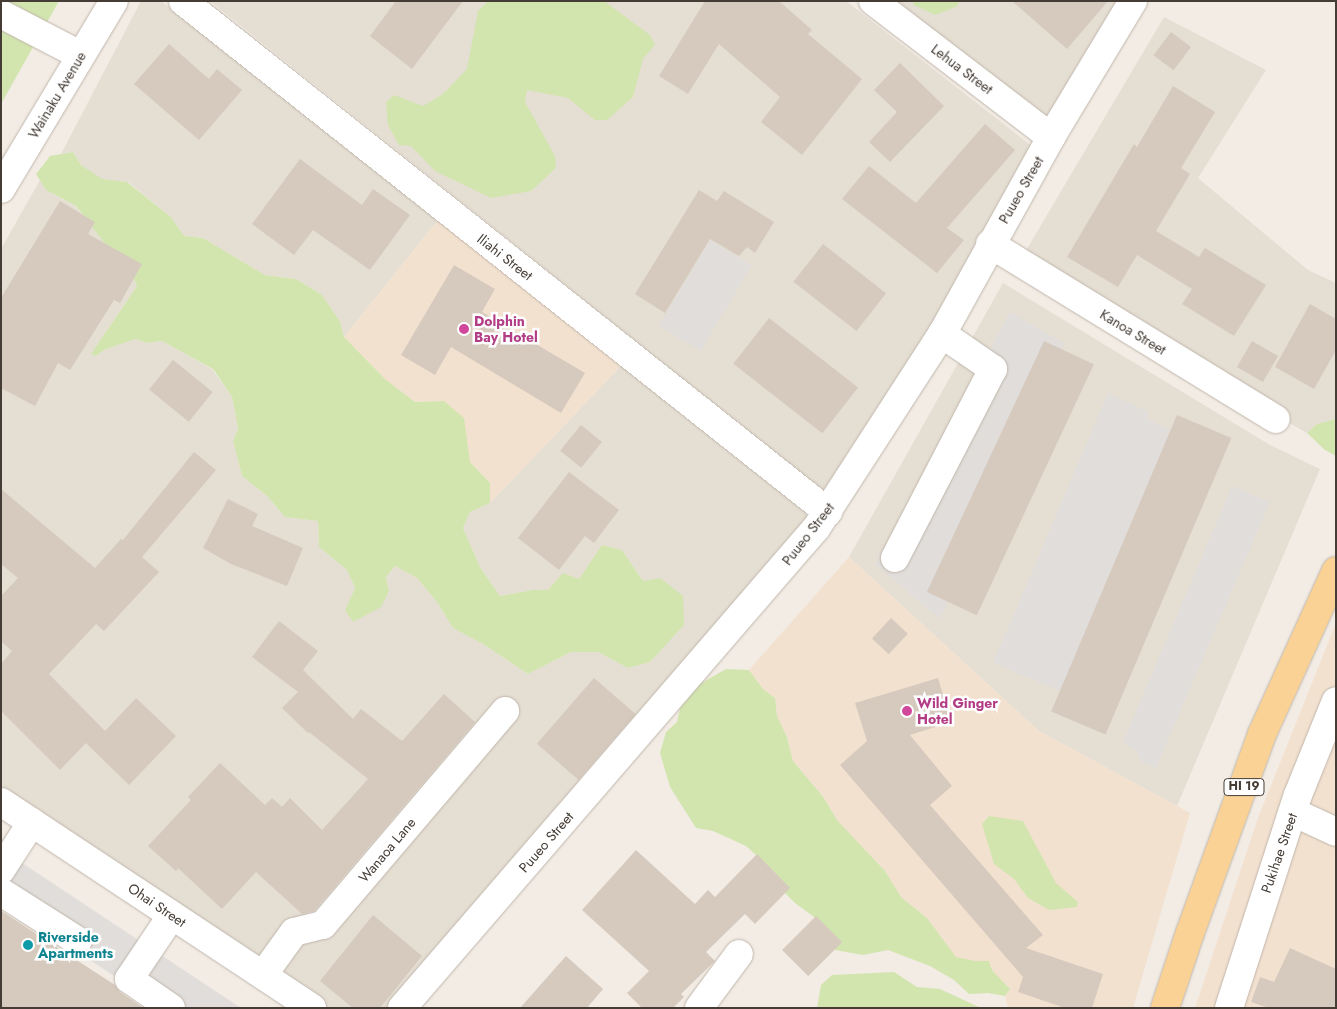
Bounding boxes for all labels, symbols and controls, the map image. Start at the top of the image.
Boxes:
street label: Lehua Street [928,40,996,98]
street label: Wainaku Avenue [25,49,89,141]
street label: Puueo Street [995,154,1047,226]
street label: Iliahi Street [474,230,536,284]
street label: Kanoa Street [1097,306,1169,358]
place label: Dolphin Bay Hotel [474,313,538,346]
marker: Dolphin Bay Hotel [458,323,470,335]
street label: Puueo Street [778,499,838,569]
place label: Wild Ginger Hotel [917,695,998,728]
marker: Wild Ginger Hotel [901,705,913,717]
road number: HI 19 [1223,778,1265,796]
street label: Puueo Street [515,808,577,876]
street label: Pukihae Street [1257,811,1301,895]
street label: Wanaoa Lane [355,814,419,886]
street label: Ohai Street [125,879,189,931]
place label: Riverside Apartments [38,929,113,962]
marker: Riverside Apartments [22,939,34,951]

